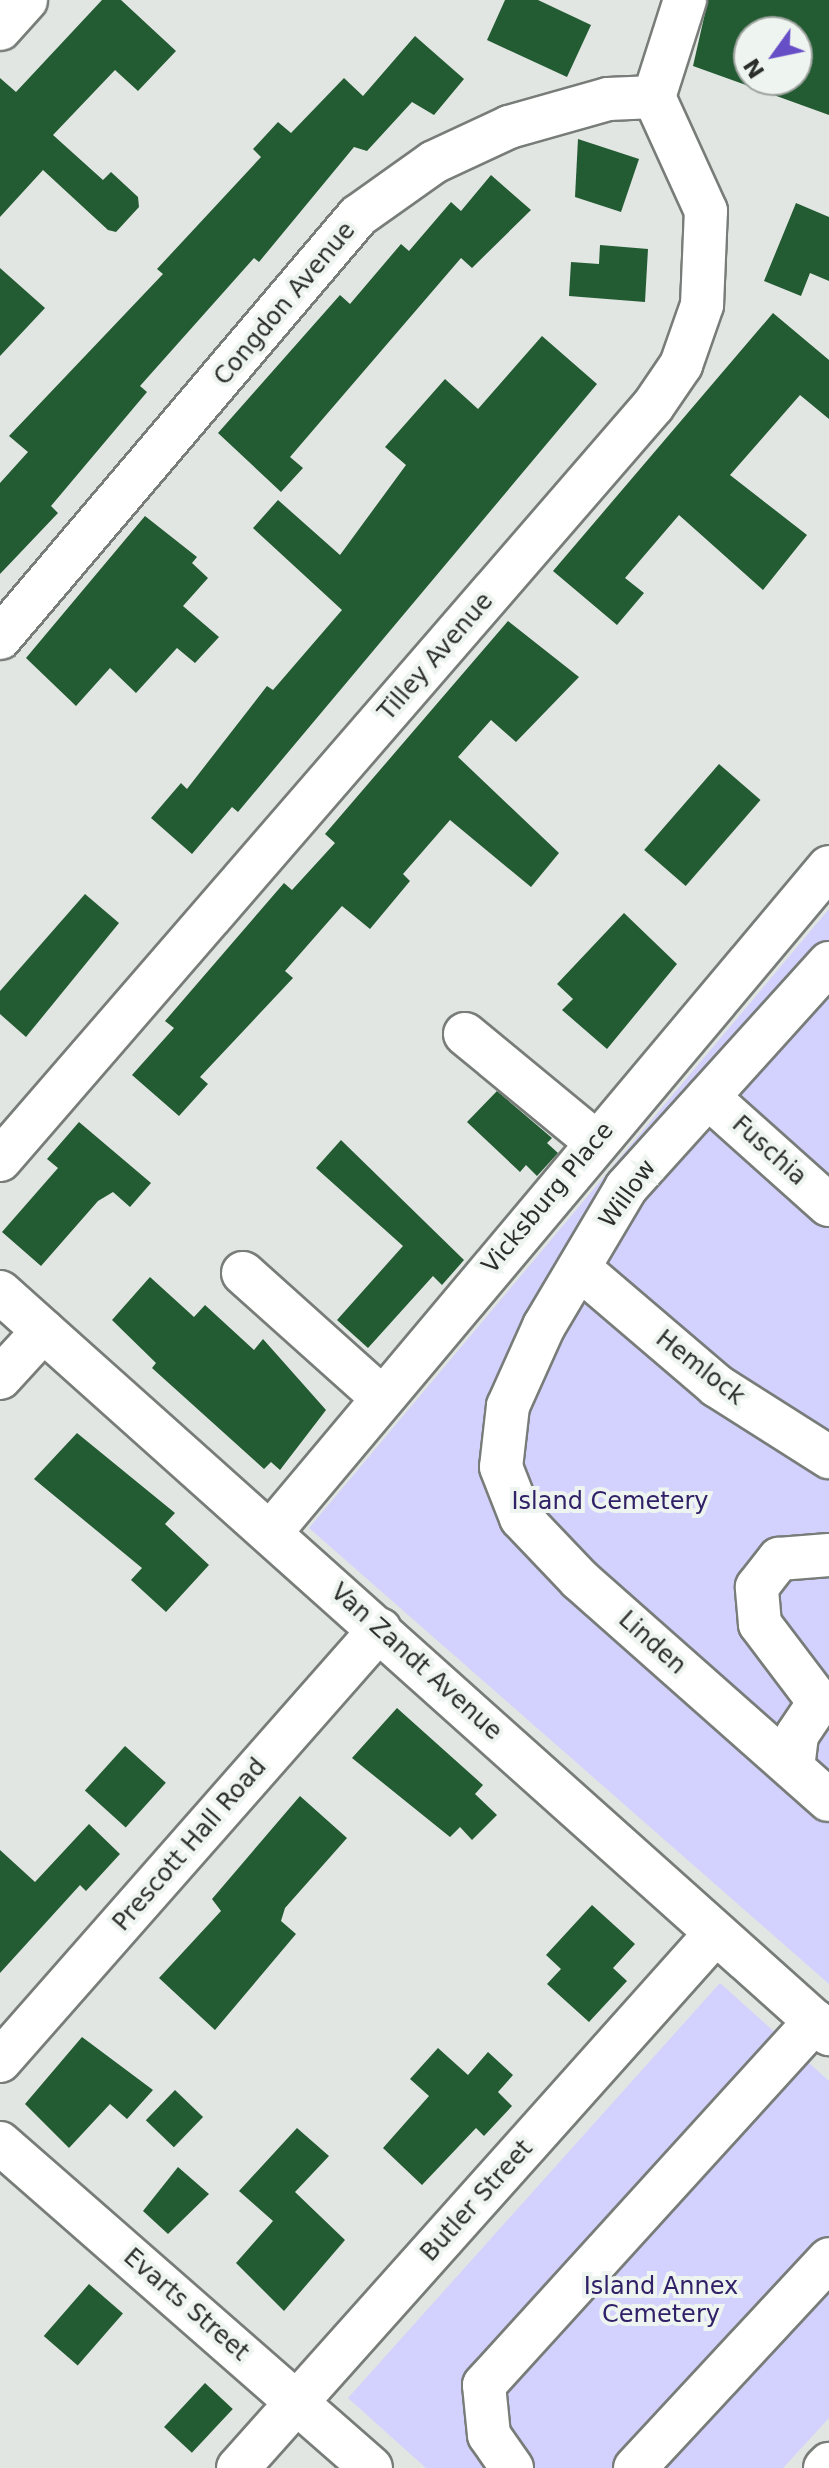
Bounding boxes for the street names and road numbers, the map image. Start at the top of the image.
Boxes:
street label: Congdon Avenue [208,217,362,391]
street label: Tilley Avenue [373,587,499,727]
street label: Fuschia [726,1110,812,1192]
street label: Vicksburg Place [476,1116,620,1280]
street label: Willow [594,1154,662,1234]
street label: Hemlock [650,1324,750,1412]
street label: Van Zandt Avenue [325,1578,507,1746]
street label: Linden [612,1605,692,1681]
street label: Prescott Hall Road [107,1753,273,1937]
street label: Butler Street [415,2135,539,2267]
street label: Evarts Street [118,2243,254,2367]

